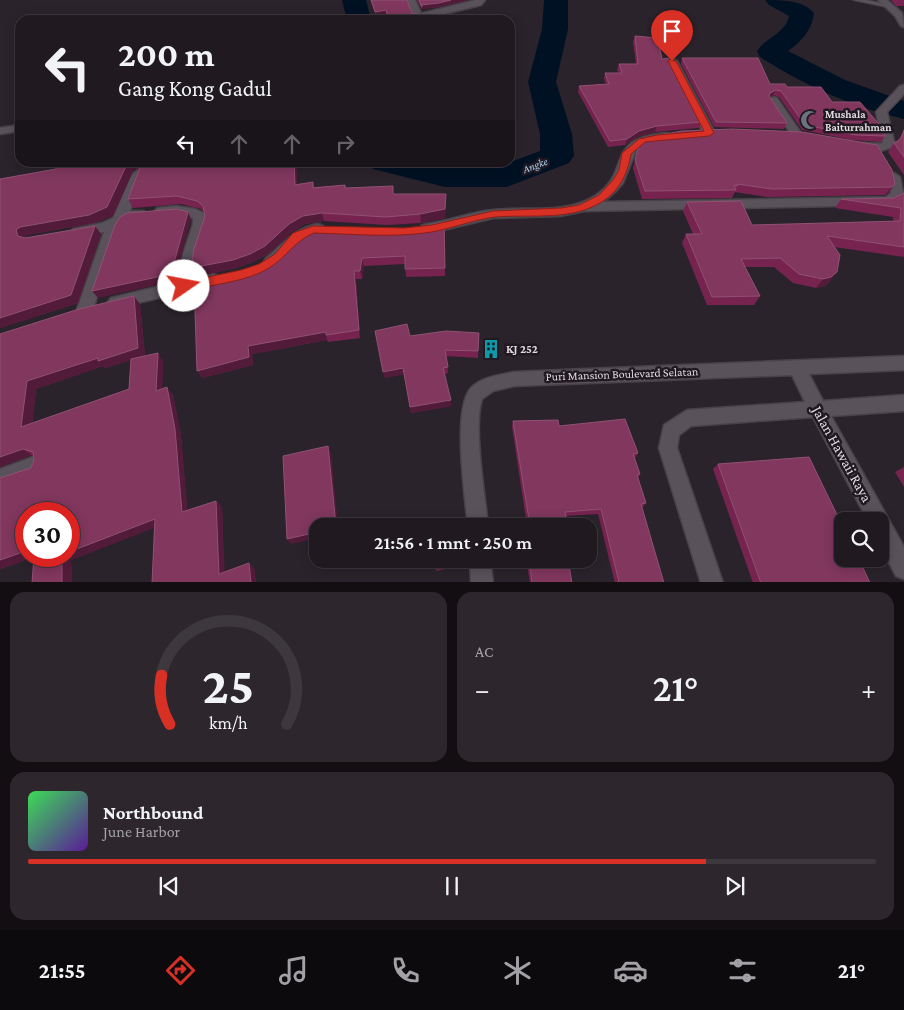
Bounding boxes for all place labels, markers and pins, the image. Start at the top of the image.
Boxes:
pin [651,10,693,61]
place label: Mushala Baiturrahman [825,108,892,133]
mosque icon: Mushala Baiturrahman [799,109,821,131]
building icon: KJ 252 [480,338,502,360]
place label: KJ 252 [506,342,538,356]

